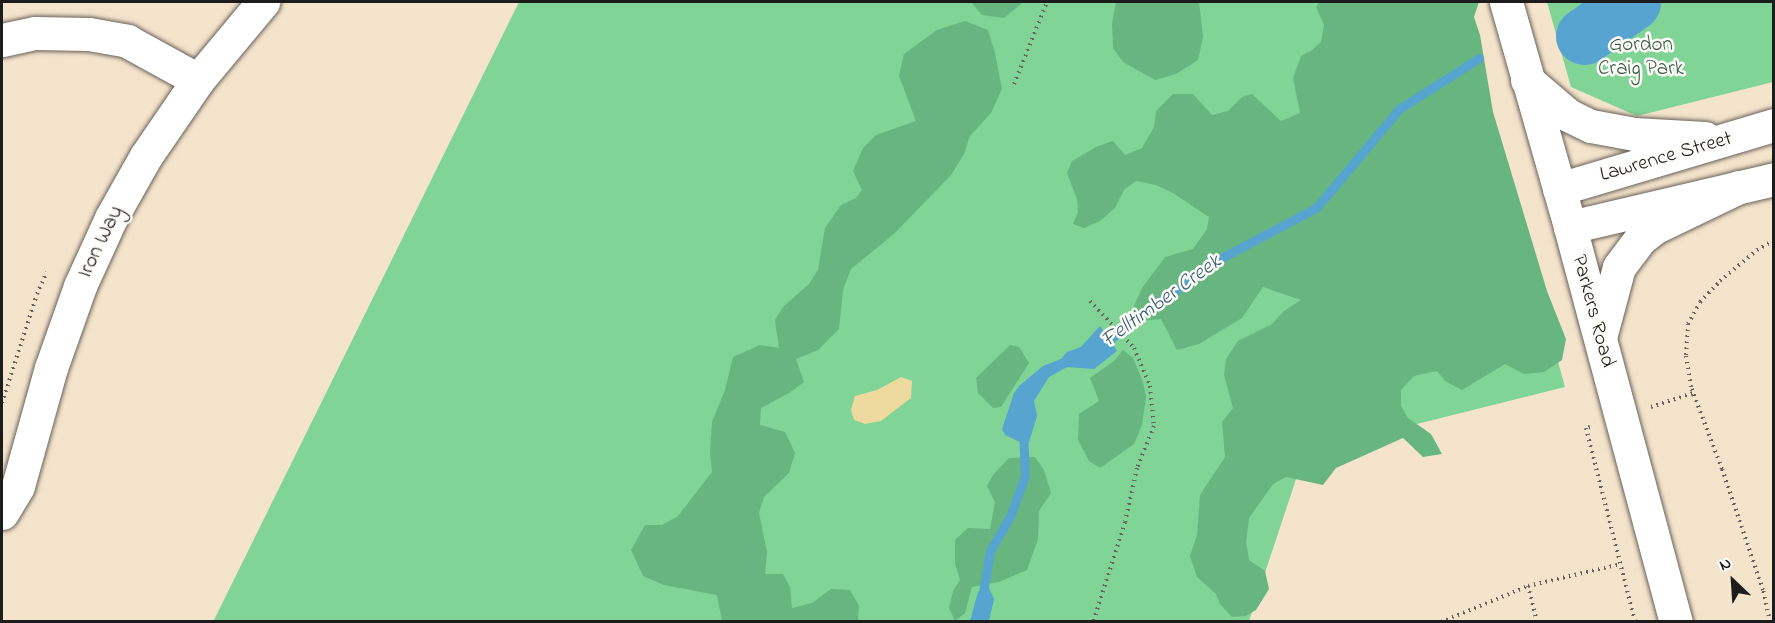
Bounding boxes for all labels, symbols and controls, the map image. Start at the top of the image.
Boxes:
park label: Gordon Craig Park [1598,32,1684,82]
street label: Lawrence Street [1597,126,1735,188]
street label: Iron Way [73,202,129,282]
water label: Felltimber Creek [1097,250,1227,354]
street label: Parkers Road [1566,252,1620,370]
north arrow [1703,551,1763,611]
text: N [1715,552,1735,578]

